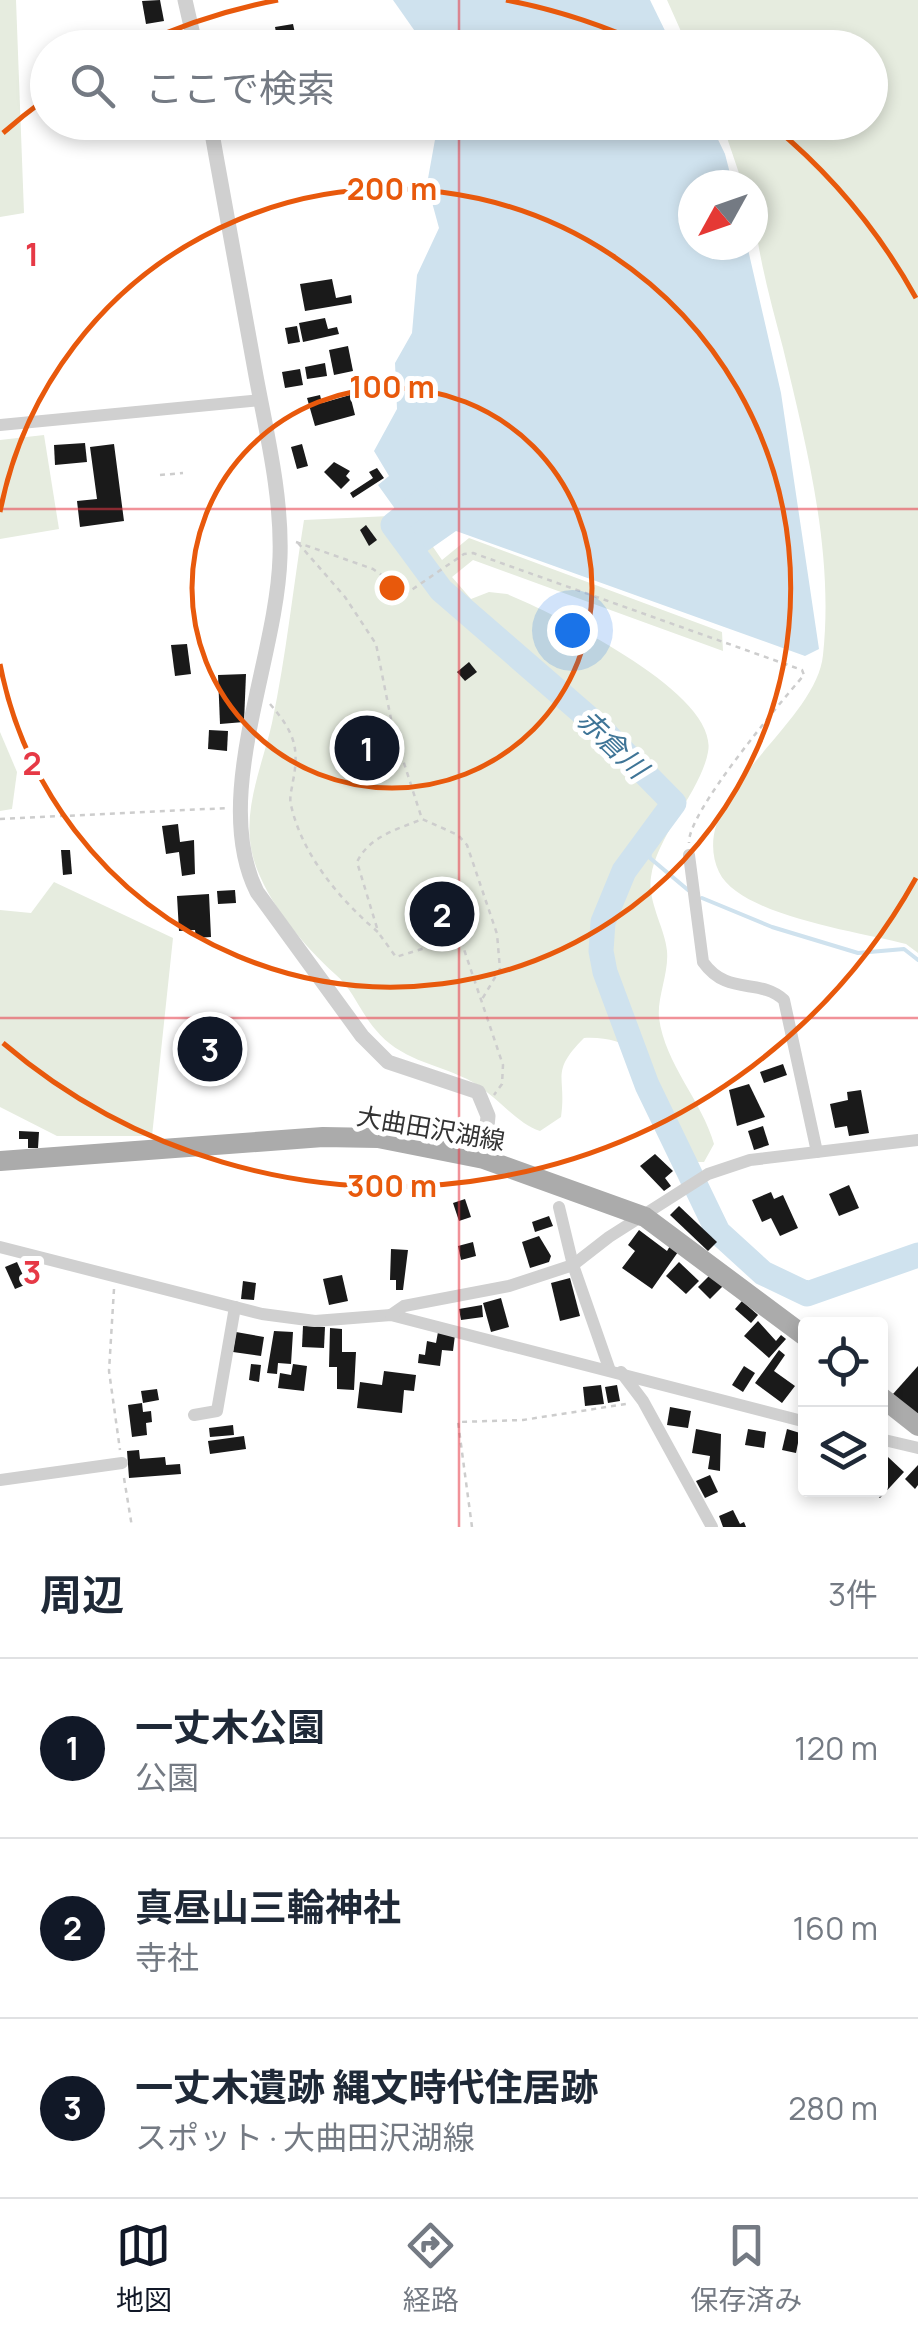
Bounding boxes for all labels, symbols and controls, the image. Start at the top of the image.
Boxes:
search box [30,30,888,140]
icon: search [65,58,120,113]
text: ここで検索 [145,61,335,113]
text: 200 m [347,168,437,209]
north arrow [678,170,768,260]
text: 1 [25,232,39,276]
text: 100 m [349,366,435,407]
centre of rings [374,570,410,606]
your location [547,605,598,656]
water label: 赤倉川 [570,700,659,788]
pin: 1 [334,710,400,786]
text: 2 [22,741,42,785]
pin: 2 [410,876,474,952]
pin: 3 [178,1012,242,1086]
street label: 大曲田沢湖線 [354,1098,508,1158]
text: 300 m [347,1165,437,1206]
text: 3 [23,1250,41,1294]
map controls [798,1317,888,1497]
button: locate [798,1317,888,1407]
button: layers [798,1407,888,1497]
text: 周辺 [40,1565,124,1623]
text: 3件 [828,1572,878,1616]
text: 一丈木公園 [135,1700,325,1752]
text: 1 [65,1726,80,1770]
text: 120 m [794,1726,878,1770]
text: 公園 [135,1755,199,1799]
text: 真昼山三輪神社 [135,1880,401,1932]
text: 2 [63,1906,82,1950]
text: 160 m [793,1906,878,1950]
text: 寺社 [135,1935,199,1979]
text: 一丈木遺跡 縄文時代住居跡 [135,2060,599,2112]
text: 3 [63,2086,82,2130]
text: 280 m [788,2086,878,2130]
text: スポット · 大曲田沢湖線 [135,2115,475,2159]
tab: 地図 [116,2218,172,2318]
tab: 経路 [403,2218,459,2318]
tab: 保存済み [690,2218,802,2318]

